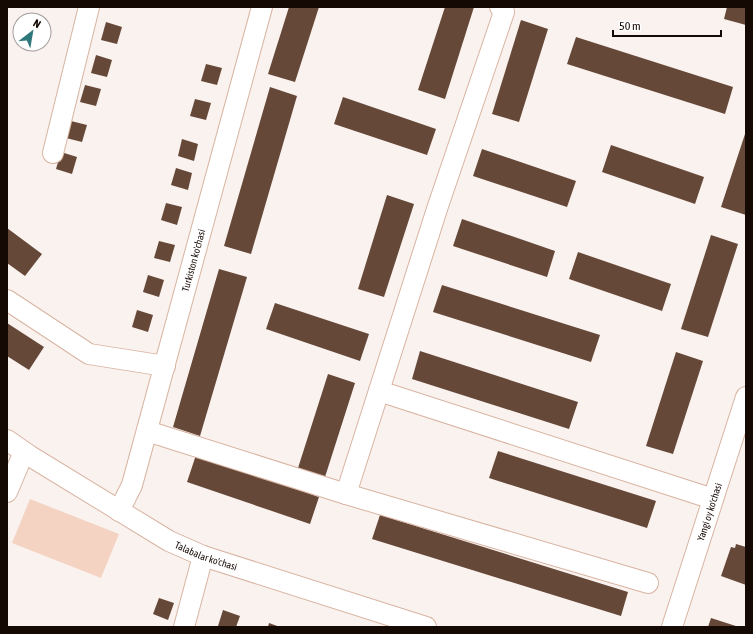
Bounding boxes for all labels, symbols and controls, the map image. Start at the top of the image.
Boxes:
north arrow [12,12,52,52]
scale bar [613,12,721,38]
text: N [31,17,43,30]
text: 50 m [619,19,641,33]
street label: Turkiston ko'chasi [179,228,207,293]
street label: Yangi oy ko'chasi [695,481,724,542]
street label: Talabalar ko'chasi [173,539,239,572]

